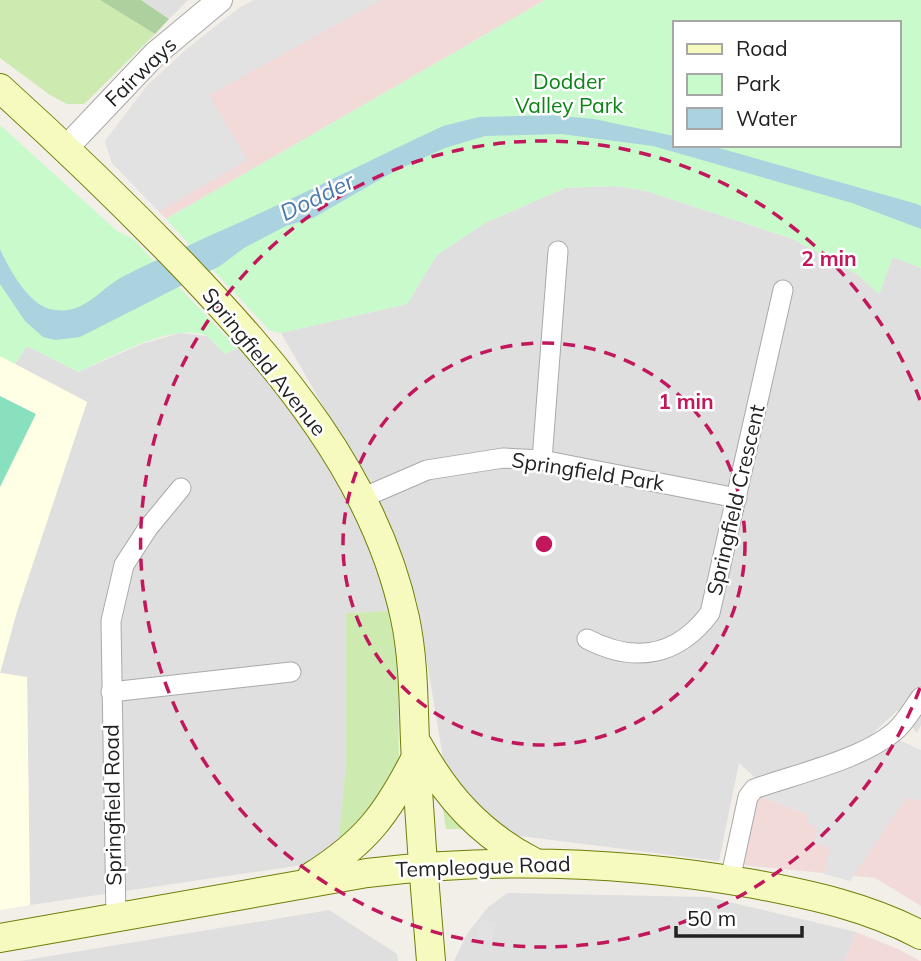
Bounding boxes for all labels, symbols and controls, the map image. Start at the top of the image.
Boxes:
legend [673,21,900,147]
street label: Fairways [99,31,181,112]
text: Road [736,35,787,61]
park label: Dodder Valley Park [515,68,623,118]
text: Park [736,70,780,96]
text: Water [736,105,797,131]
water label: Dodder [275,166,360,227]
text: 2 min [801,245,857,271]
street label: Springfield Avenue [197,282,332,441]
text: 1 min [658,388,714,414]
street label: Springfield Crescent [700,402,770,598]
street label: Springfield Park [510,446,666,496]
centre of rings [532,532,556,556]
street label: Springfield Road [98,724,126,886]
street label: Templeogue Road [395,850,571,882]
scale bar [676,894,802,938]
text: 50 m [687,905,736,931]

